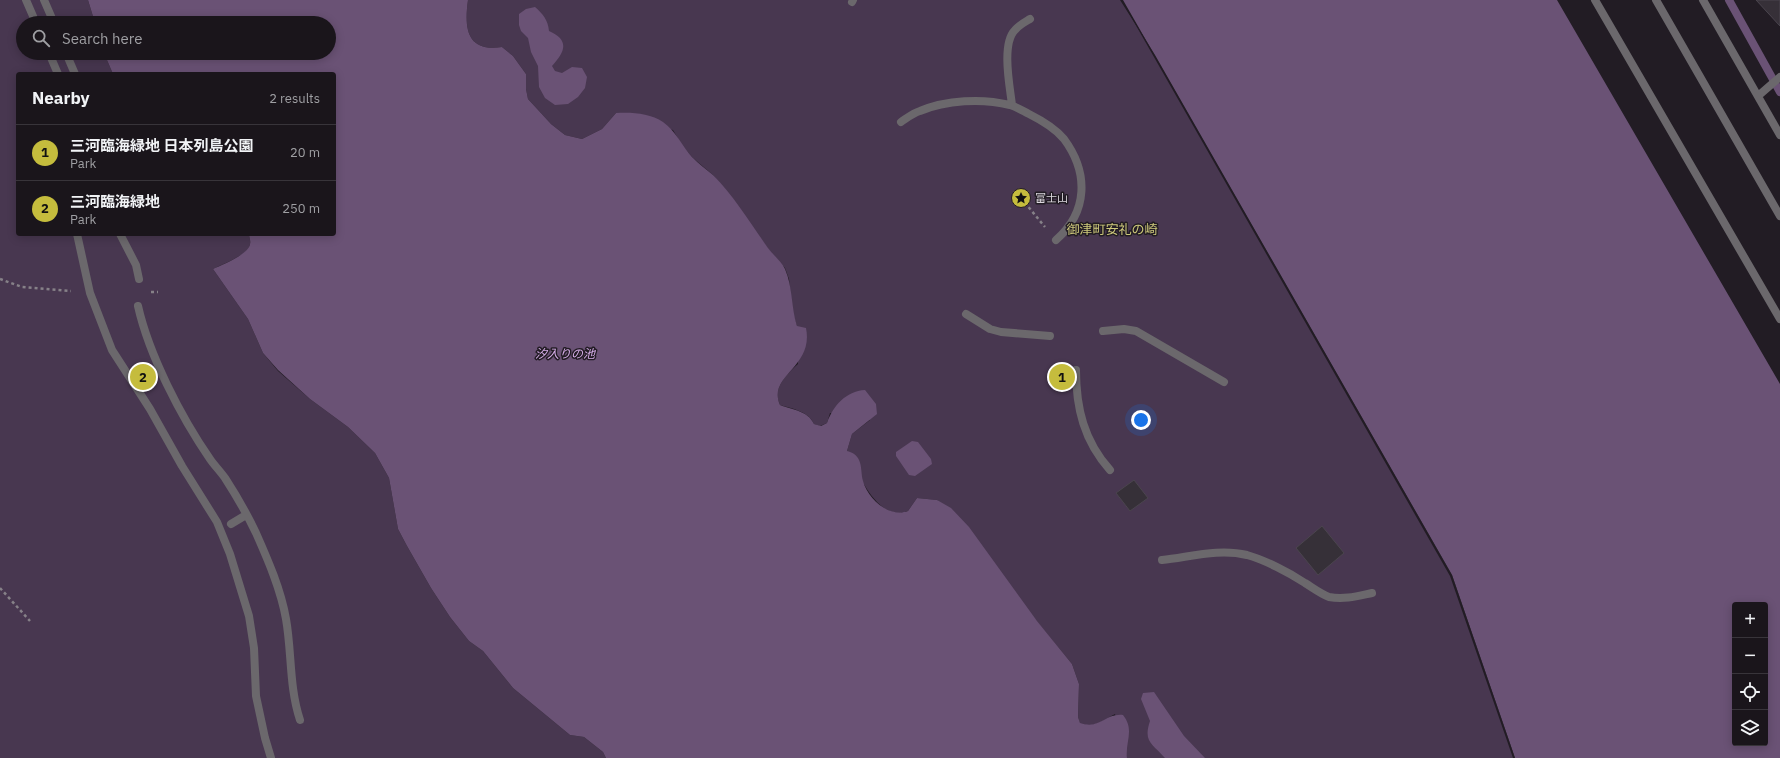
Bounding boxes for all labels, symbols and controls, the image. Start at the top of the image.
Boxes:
search box [16,16,336,60]
icon: search [30,27,52,49]
text: Search here [62,29,142,48]
text: Nearby [32,87,90,109]
text: 2 results [269,90,320,107]
text: 三河臨海緑地 日本列島公園 [70,136,254,155]
text: 1 [41,144,49,161]
text: 20 m [290,144,320,161]
text: Park [70,155,96,172]
place icon: 富士山 [1010,187,1032,209]
place label: 富士山 [1035,191,1068,205]
text: 三河臨海緑地 [70,192,160,211]
text: 2 [41,200,49,217]
text: 250 m [282,200,320,217]
text: Park [70,211,96,228]
district label: 御津町安礼の崎 [1066,221,1158,238]
water label: 汐入りの池 [535,346,596,361]
pin: 2 [130,362,156,392]
pin: 1 [1049,362,1075,392]
your location [1131,410,1151,430]
map controls [1732,602,1768,746]
button: + [1732,602,1768,638]
button: − [1732,638,1768,674]
button: locate [1732,674,1768,710]
button: layers [1732,710,1768,746]

